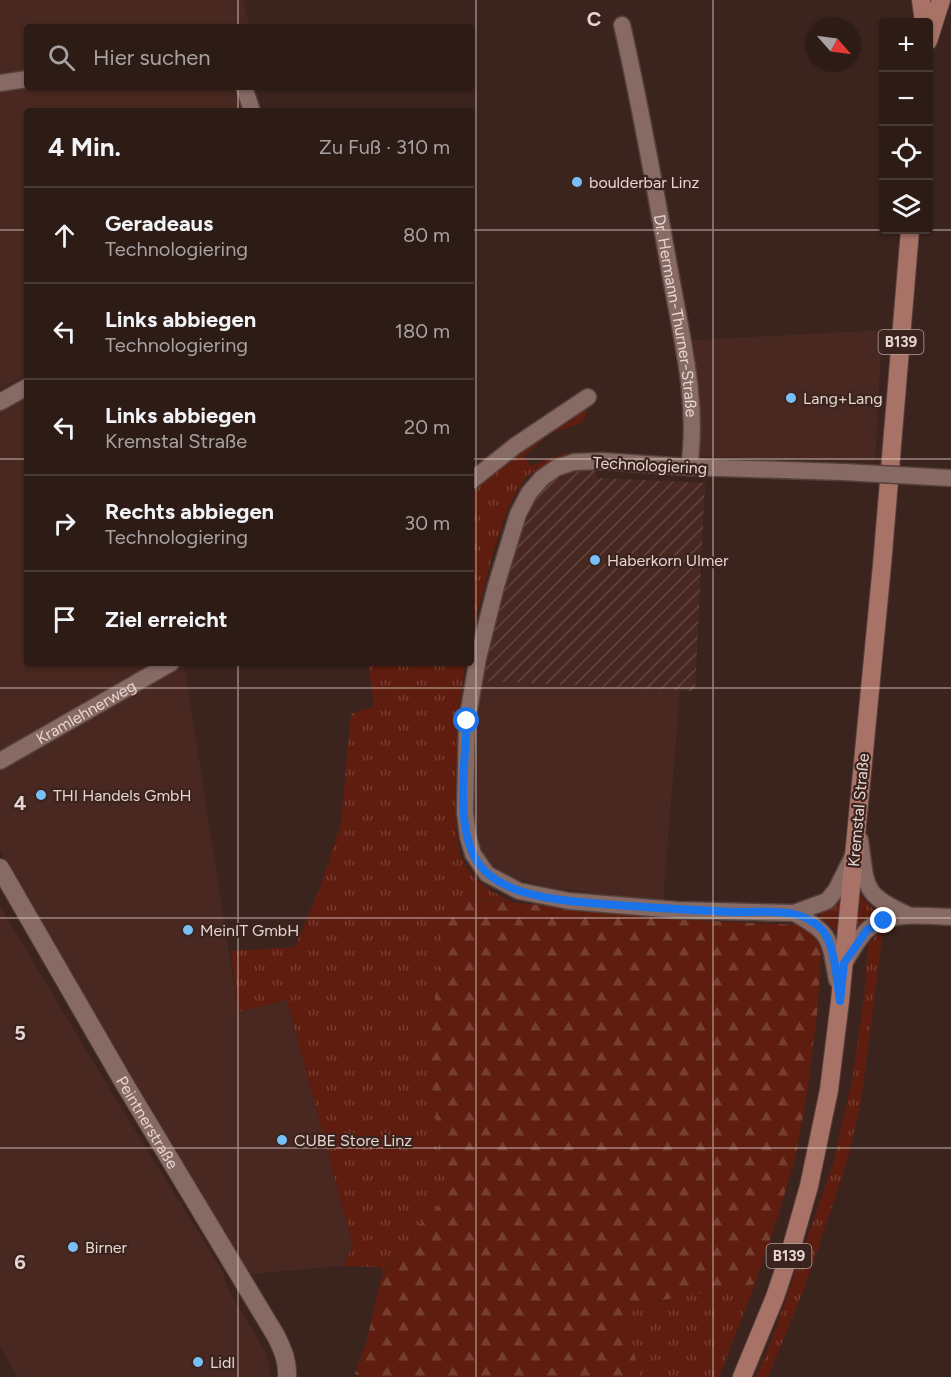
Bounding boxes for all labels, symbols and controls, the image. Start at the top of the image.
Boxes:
text: C [587,7,601,31]
north arrow [807,18,861,72]
map controls [879,18,933,234]
button: + [879,18,933,72]
search box [24,24,474,90]
icon: search [45,41,78,74]
text: Hier suchen [93,44,211,71]
button: − [879,72,933,126]
button: locate [879,126,933,180]
text: 4 Min. [48,131,121,163]
text: Zu Fuß · 310 m [319,135,450,159]
place label: boulderbar Linz [589,173,699,192]
marker: boulderbar Linz [570,175,584,189]
button: layers [879,180,933,234]
text: Geradeaus [105,210,213,237]
street label: Dr. Hermann-Thurner-Straße [650,213,701,418]
icon: ahead [48,219,81,252]
text: 80 m [403,223,450,247]
text: Technologiering [105,237,248,261]
text: Links abbiegen [105,306,256,333]
icon: left [48,315,81,348]
text: 180 m [395,319,450,343]
road number: B139 [878,330,924,354]
text: Technologiering [105,333,248,357]
place label: Lang+Lang [803,389,883,408]
marker: Lang+Lang [784,391,798,405]
text: Links abbiegen [105,402,256,429]
icon: left [48,411,81,444]
text: 20 m [404,415,450,439]
text: Kremstal Straße [105,429,247,453]
street label: Technologiering [592,453,708,478]
text: Rechts abbiegen [105,498,274,525]
icon: right [48,507,81,540]
text: 30 m [404,511,450,535]
text: Technologiering [105,525,248,549]
place label: Haberkorn Ulmer [607,551,729,570]
marker: Haberkorn Ulmer [588,553,602,567]
icon: arrive [48,603,81,636]
text: Ziel erreicht [105,606,228,633]
street label: Kramlehnerweg [33,676,139,748]
route start [453,707,479,733]
street label: Kremstal Straße [844,752,873,868]
place label: THI Handels GmbH [53,786,191,805]
marker: THI Handels GmbH [34,788,48,802]
text: 4 [14,791,27,815]
route end [870,907,896,933]
place label: MeinIT GmbH [200,921,299,940]
marker: MeinIT GmbH [181,923,195,937]
text: 5 [14,1021,26,1045]
street label: Peintnerstraße [112,1073,182,1172]
place label: CUBE Store Linz [294,1131,412,1150]
marker: CUBE Store Linz [275,1133,289,1147]
place label: Birner [85,1238,128,1257]
marker: Birner [66,1240,80,1254]
road number: B139 [766,1244,812,1268]
text: 6 [14,1250,26,1274]
place label: Lidl [210,1353,235,1372]
marker: Lidl [191,1355,205,1369]

